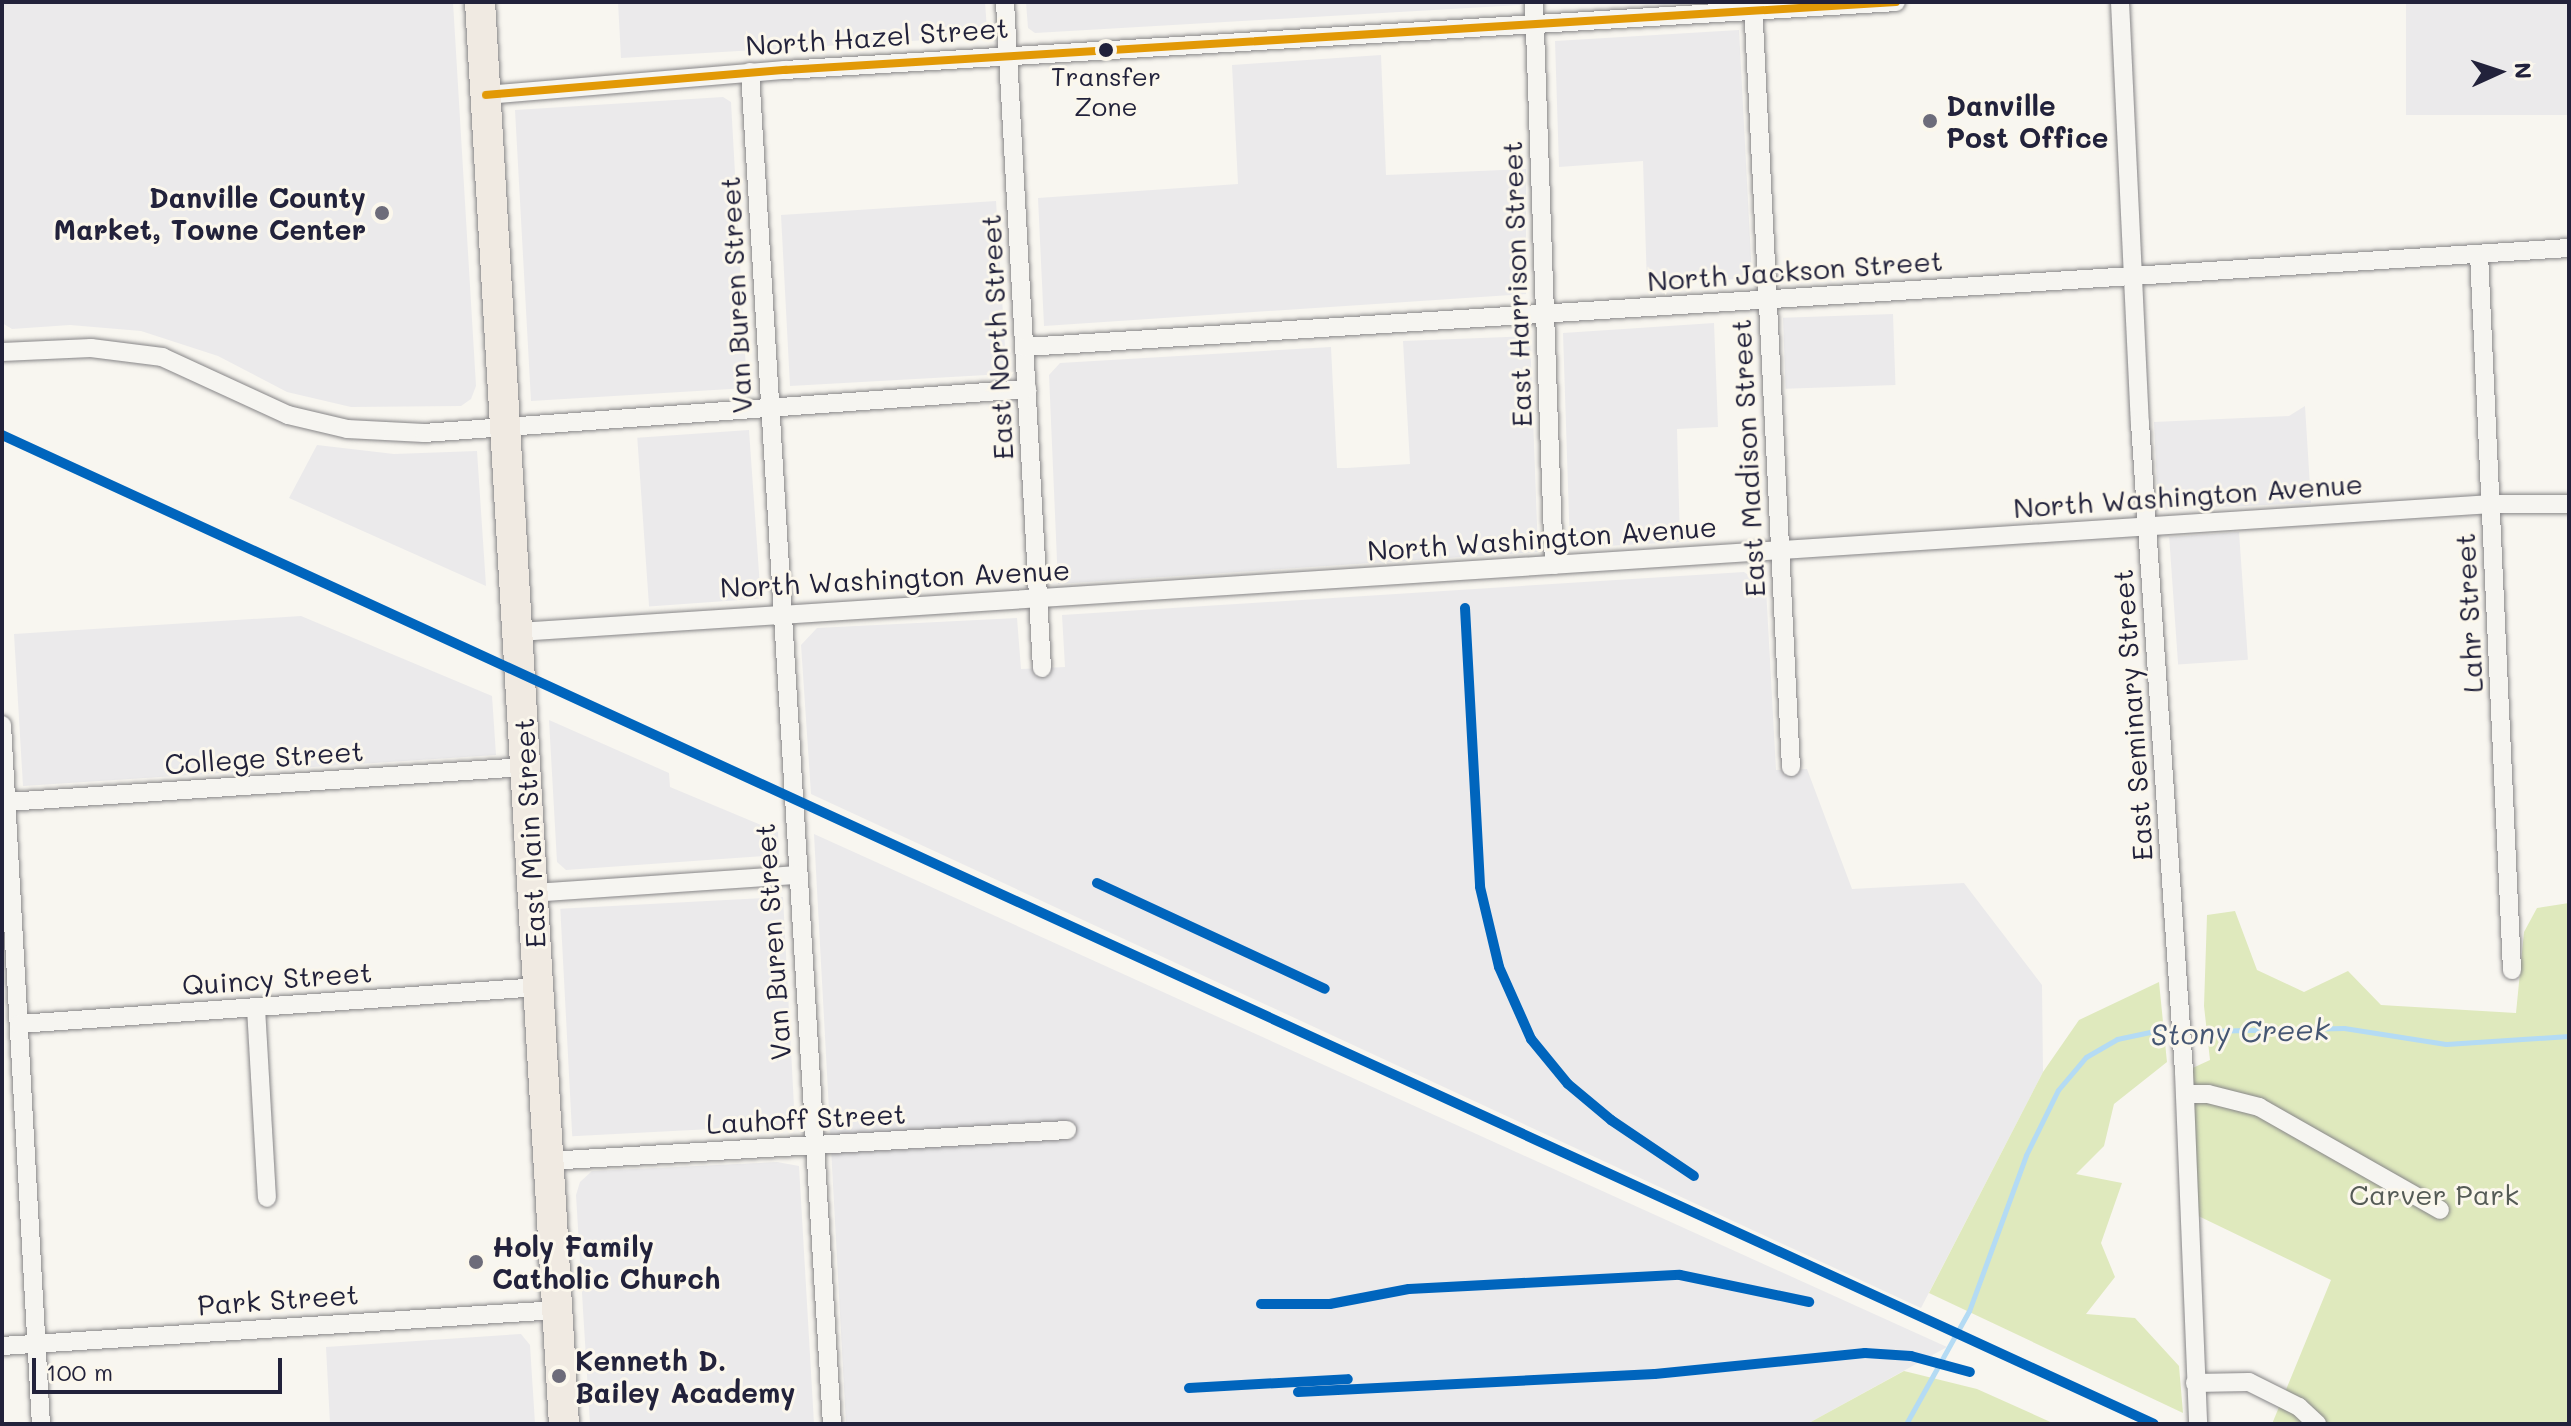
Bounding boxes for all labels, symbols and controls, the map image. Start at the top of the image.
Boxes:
street label: North Hazel Street [744,10,1010,62]
north arrow [2459,32,2539,112]
marker: Transfer Zone [1098,42,1114,58]
place label: Transfer Zone [1051,61,1161,122]
text: N [2509,62,2538,80]
place label: Danville Post Office [1946,88,2108,154]
marker: Danville Post Office [1921,112,1939,130]
street label: East Harrison Street [1494,140,1538,428]
street label: Van Buren Street [712,175,758,415]
place label: Danville County Market, Towne Center [53,180,366,246]
marker: Danville County Market, Towne Center [373,204,391,222]
street label: East North Street [973,213,1019,461]
street label: North Jackson Street [1646,243,1944,297]
street label: East Madison Street [1723,318,1771,598]
street label: North Washington Avenue [2012,466,2364,524]
street label: North Washington Avenue [1366,509,1718,567]
street label: Lahr Street [2447,532,2489,694]
street label: North Washington Avenue [719,552,1071,604]
street label: East Seminary Street [2105,568,2159,862]
street label: East Main Street [506,717,552,949]
street label: College Street [163,733,365,781]
street label: Van Buren Street [747,822,797,1062]
street label: Quincy Street [181,955,373,1001]
water label: Stony Creek [2150,1010,2330,1052]
street label: Lauhoff Street [705,1096,907,1140]
park label: Carver Park [2349,1177,2519,1211]
place label: Holy Family Catholic Church [492,1229,720,1295]
marker: Holy Family Catholic Church [467,1253,485,1271]
street label: Park Street [196,1277,360,1321]
scale bar [36,1342,286,1392]
place label: Kenneth D. Bailey Academy [575,1343,795,1409]
text: 100 m [46,1356,113,1387]
marker: Kenneth D. Bailey Academy [550,1367,568,1385]

